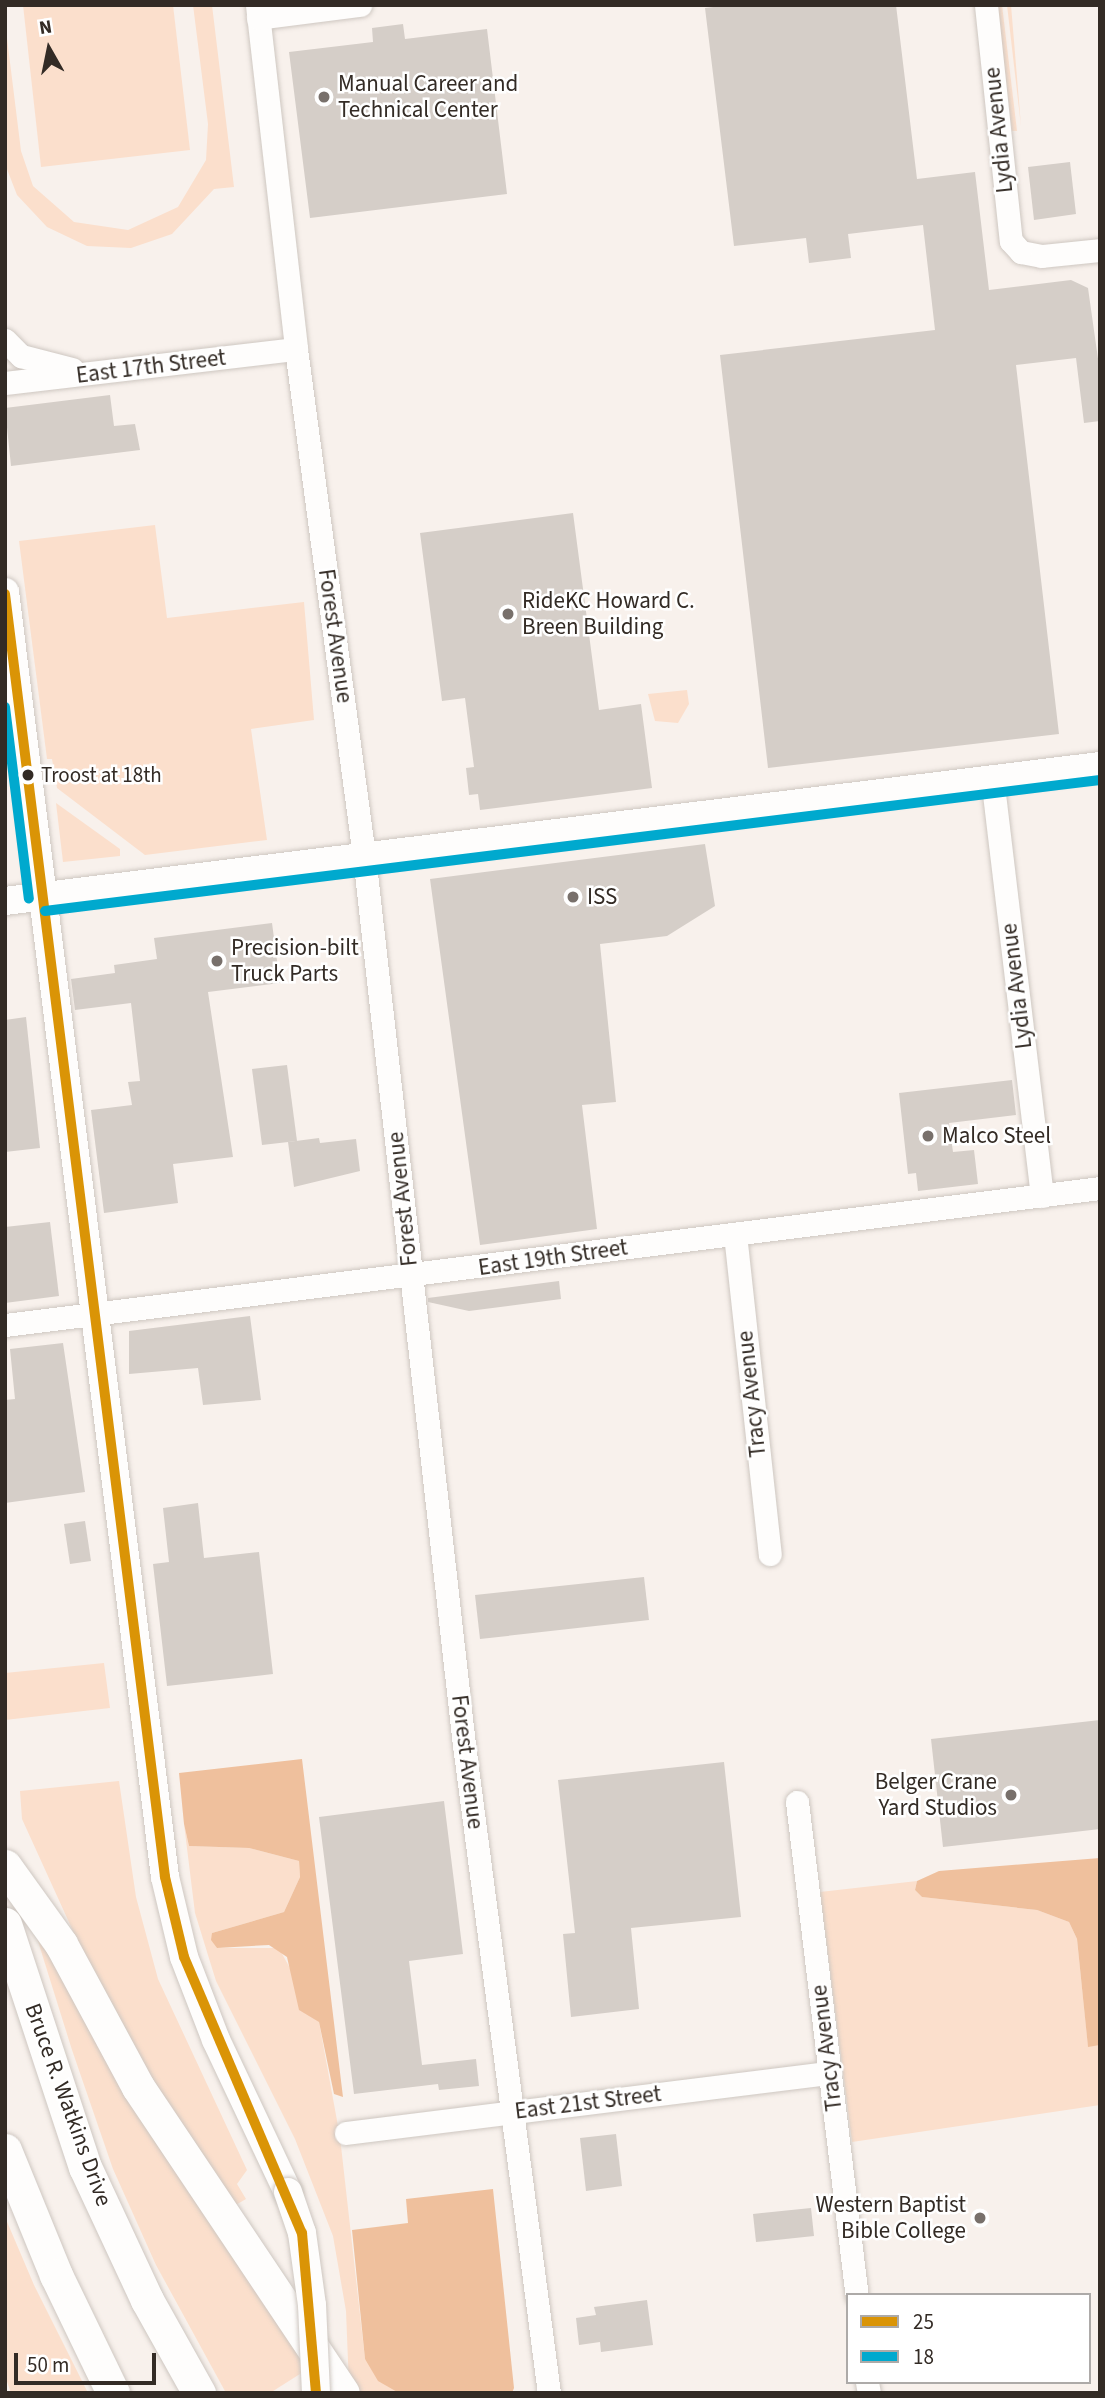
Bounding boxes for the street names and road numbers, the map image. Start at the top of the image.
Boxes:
street label: Lydia Avenue [979,66,1019,194]
street label: East 17th Street [75,344,227,390]
street label: Forest Avenue [312,567,358,705]
street label: Lydia Avenue [996,922,1038,1050]
street label: Forest Avenue [382,1130,424,1268]
street label: East 19th Street [476,1234,630,1282]
street label: Tracy Avenue [732,1329,772,1459]
street label: Forest Avenue [445,1693,489,1831]
street label: Tracy Avenue [806,1983,848,2113]
street label: Bruce R. Watkins Drive [18,2000,118,2210]
street label: East 21st Street [513,2080,663,2126]

